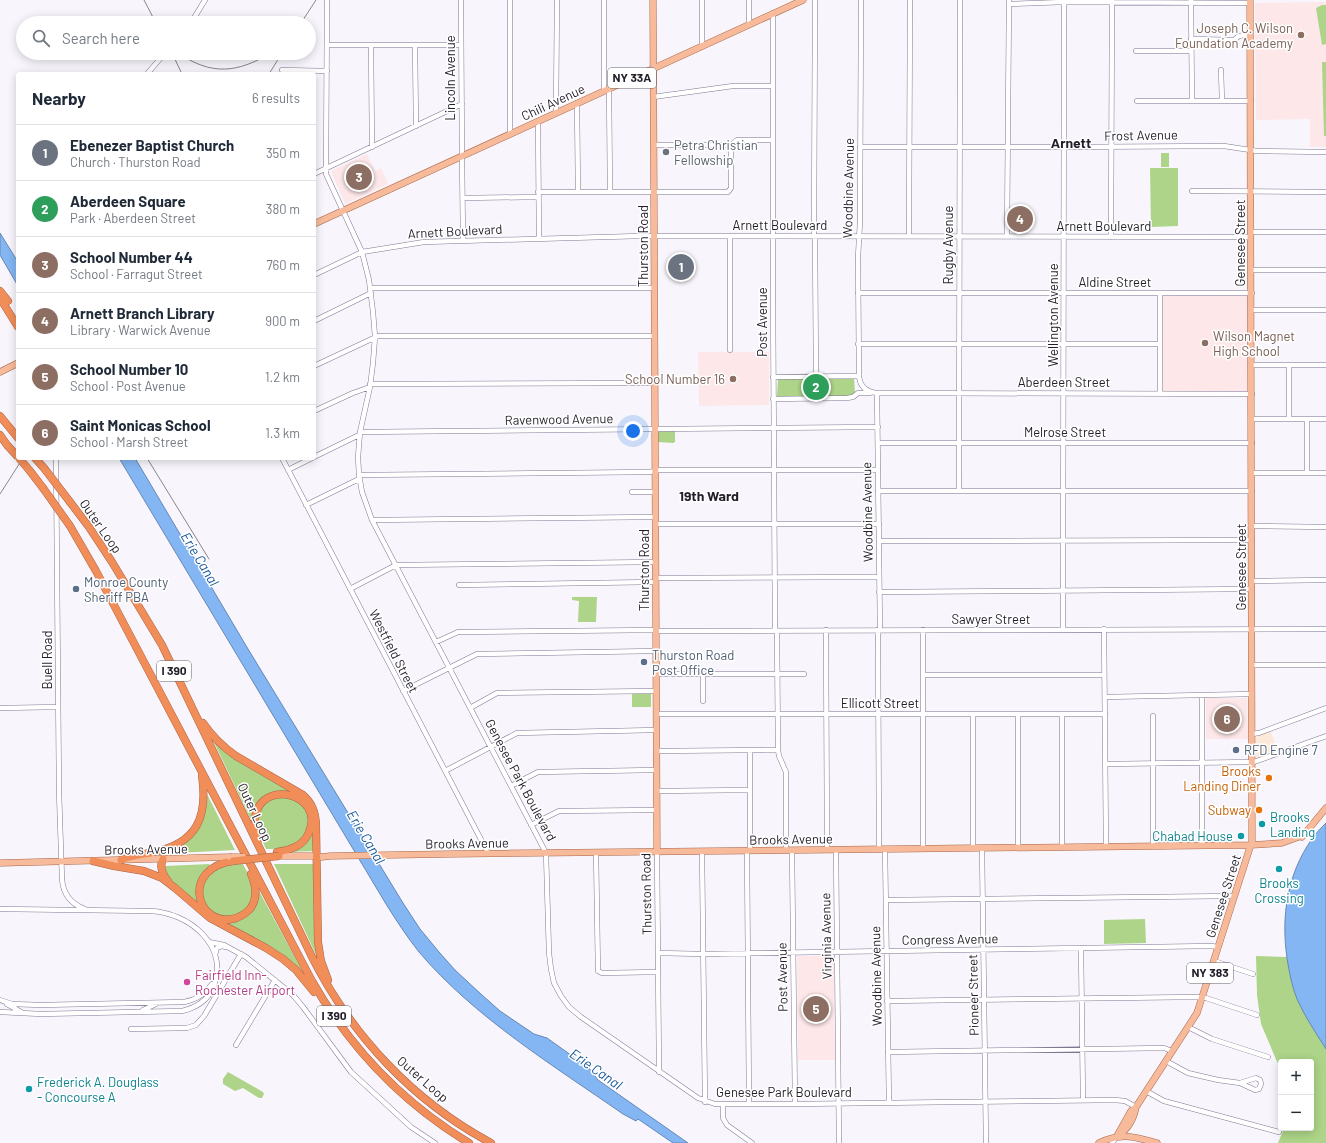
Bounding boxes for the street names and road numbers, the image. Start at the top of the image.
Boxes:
street label: Lincoln Avenue [442,35,458,121]
road number: NY 33A [608,68,656,88]
street label: Chili Avenue [519,80,587,124]
street label: Frost Avenue [1104,126,1178,144]
street label: Woodbine Avenue [839,138,857,238]
street label: Genesee Street [1232,200,1248,286]
street label: Thurston Road [635,205,651,287]
street label: Rugby Avenue [940,206,956,284]
street label: Arnett Boulevard [733,217,827,233]
street label: Arnett Boulevard [1057,218,1151,234]
street label: Arnett Boulevard [407,221,503,241]
street label: Wellington Avenue [1045,263,1061,367]
street label: Aldine Street [1078,274,1152,290]
street label: Post Avenue [754,287,770,357]
street label: Aberdeen Street [1018,374,1110,390]
street label: Ravenwood Avenue [505,410,614,428]
street label: Melrose Street [1024,424,1106,440]
street label: Woodbine Avenue [858,462,876,562]
street label: Outer Loop [76,496,126,556]
street label: Genesee Street [1233,524,1249,610]
street label: Thurston Road [636,529,652,611]
street label: Westfield Street [366,607,422,695]
street label: Sawyer Street [951,611,1031,627]
street label: Buell Road [39,630,55,690]
road number: I 390 [157,661,191,681]
street label: Ellicott Street [841,695,919,711]
street label: Genesee Park Boulevard [482,716,560,844]
street label: Outer Loop [235,780,275,844]
street label: Brooks Avenue [749,830,833,848]
street label: Brooks Avenue [425,834,509,852]
street label: Brooks Avenue [104,840,188,858]
street label: Genesee Street [1202,852,1244,940]
street label: Thurston Road [637,853,655,935]
street label: Virginia Avenue [817,892,835,979]
street label: Woodbine Avenue [867,926,885,1026]
street label: Congress Avenue [902,930,999,948]
street label: Post Avenue [773,942,791,1012]
street label: Pioneer Street [964,954,982,1036]
road number: NY 383 [1187,963,1233,983]
road number: I 390 [317,1006,351,1026]
street label: Outer Loop [394,1052,452,1106]
street label: Genesee Park Boulevard [716,1084,852,1100]

